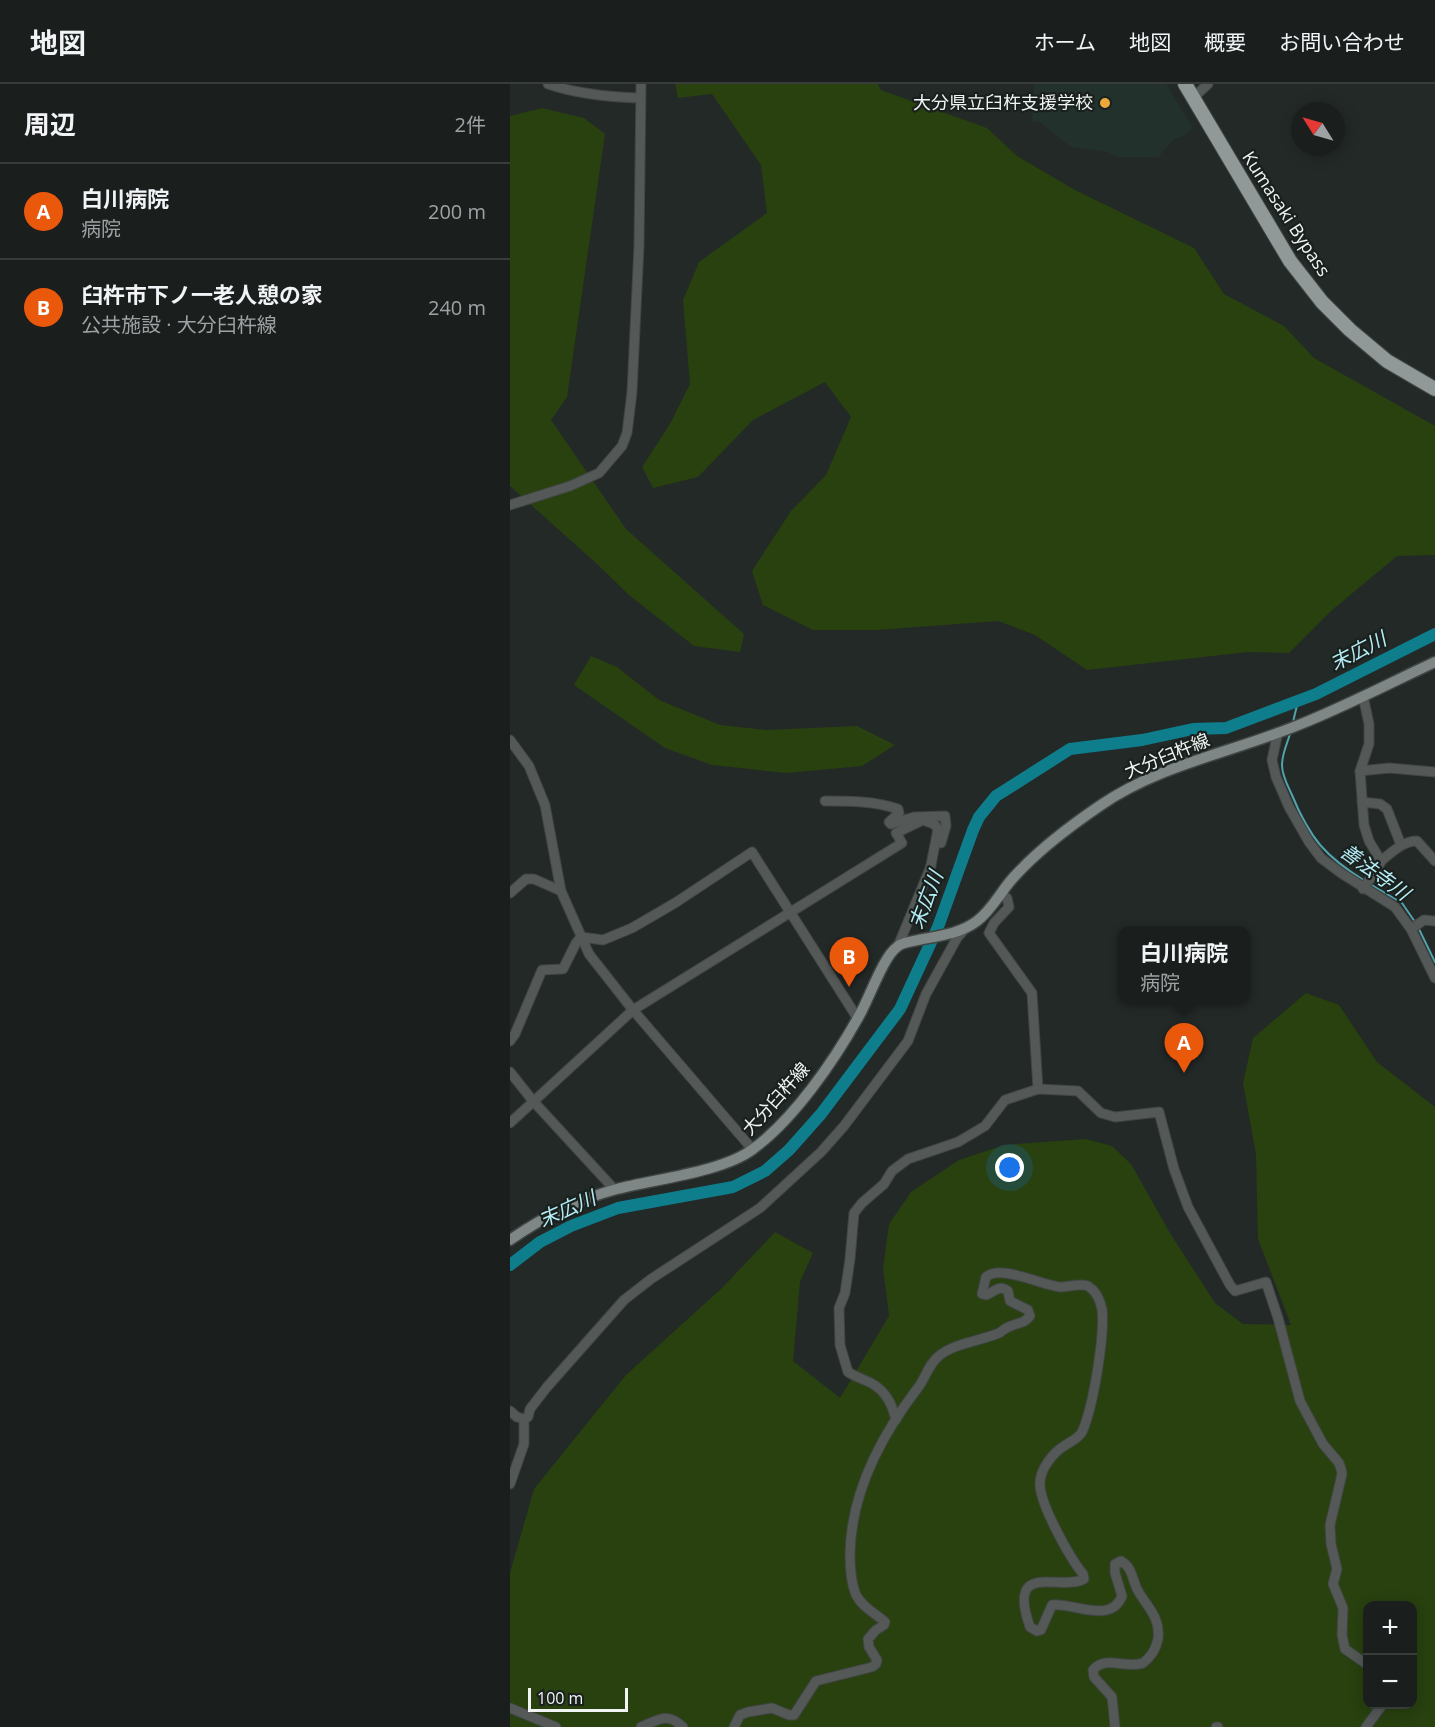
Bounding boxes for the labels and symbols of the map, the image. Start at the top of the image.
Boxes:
place label: 大分県立臼杵支援学校 [913,90,1093,114]
marker: 大分県立臼杵支援学校 [1098,96,1112,110]
north arrow [1291,102,1345,156]
street label: Kumasaki Bypass [1237,146,1336,281]
water label: 末広川 [1325,624,1392,676]
street label: 大分臼杵線 [1120,727,1213,783]
water label: 善法寺川 [1335,837,1417,907]
water label: 末広川 [902,865,950,933]
pin: B [830,938,868,987]
pin: A [1164,1024,1204,1073]
street label: 大分臼杵線 [736,1057,814,1140]
your location [995,1153,1024,1182]
water label: 末広川 [534,1183,602,1233]
scale bar [528,1685,628,1712]

